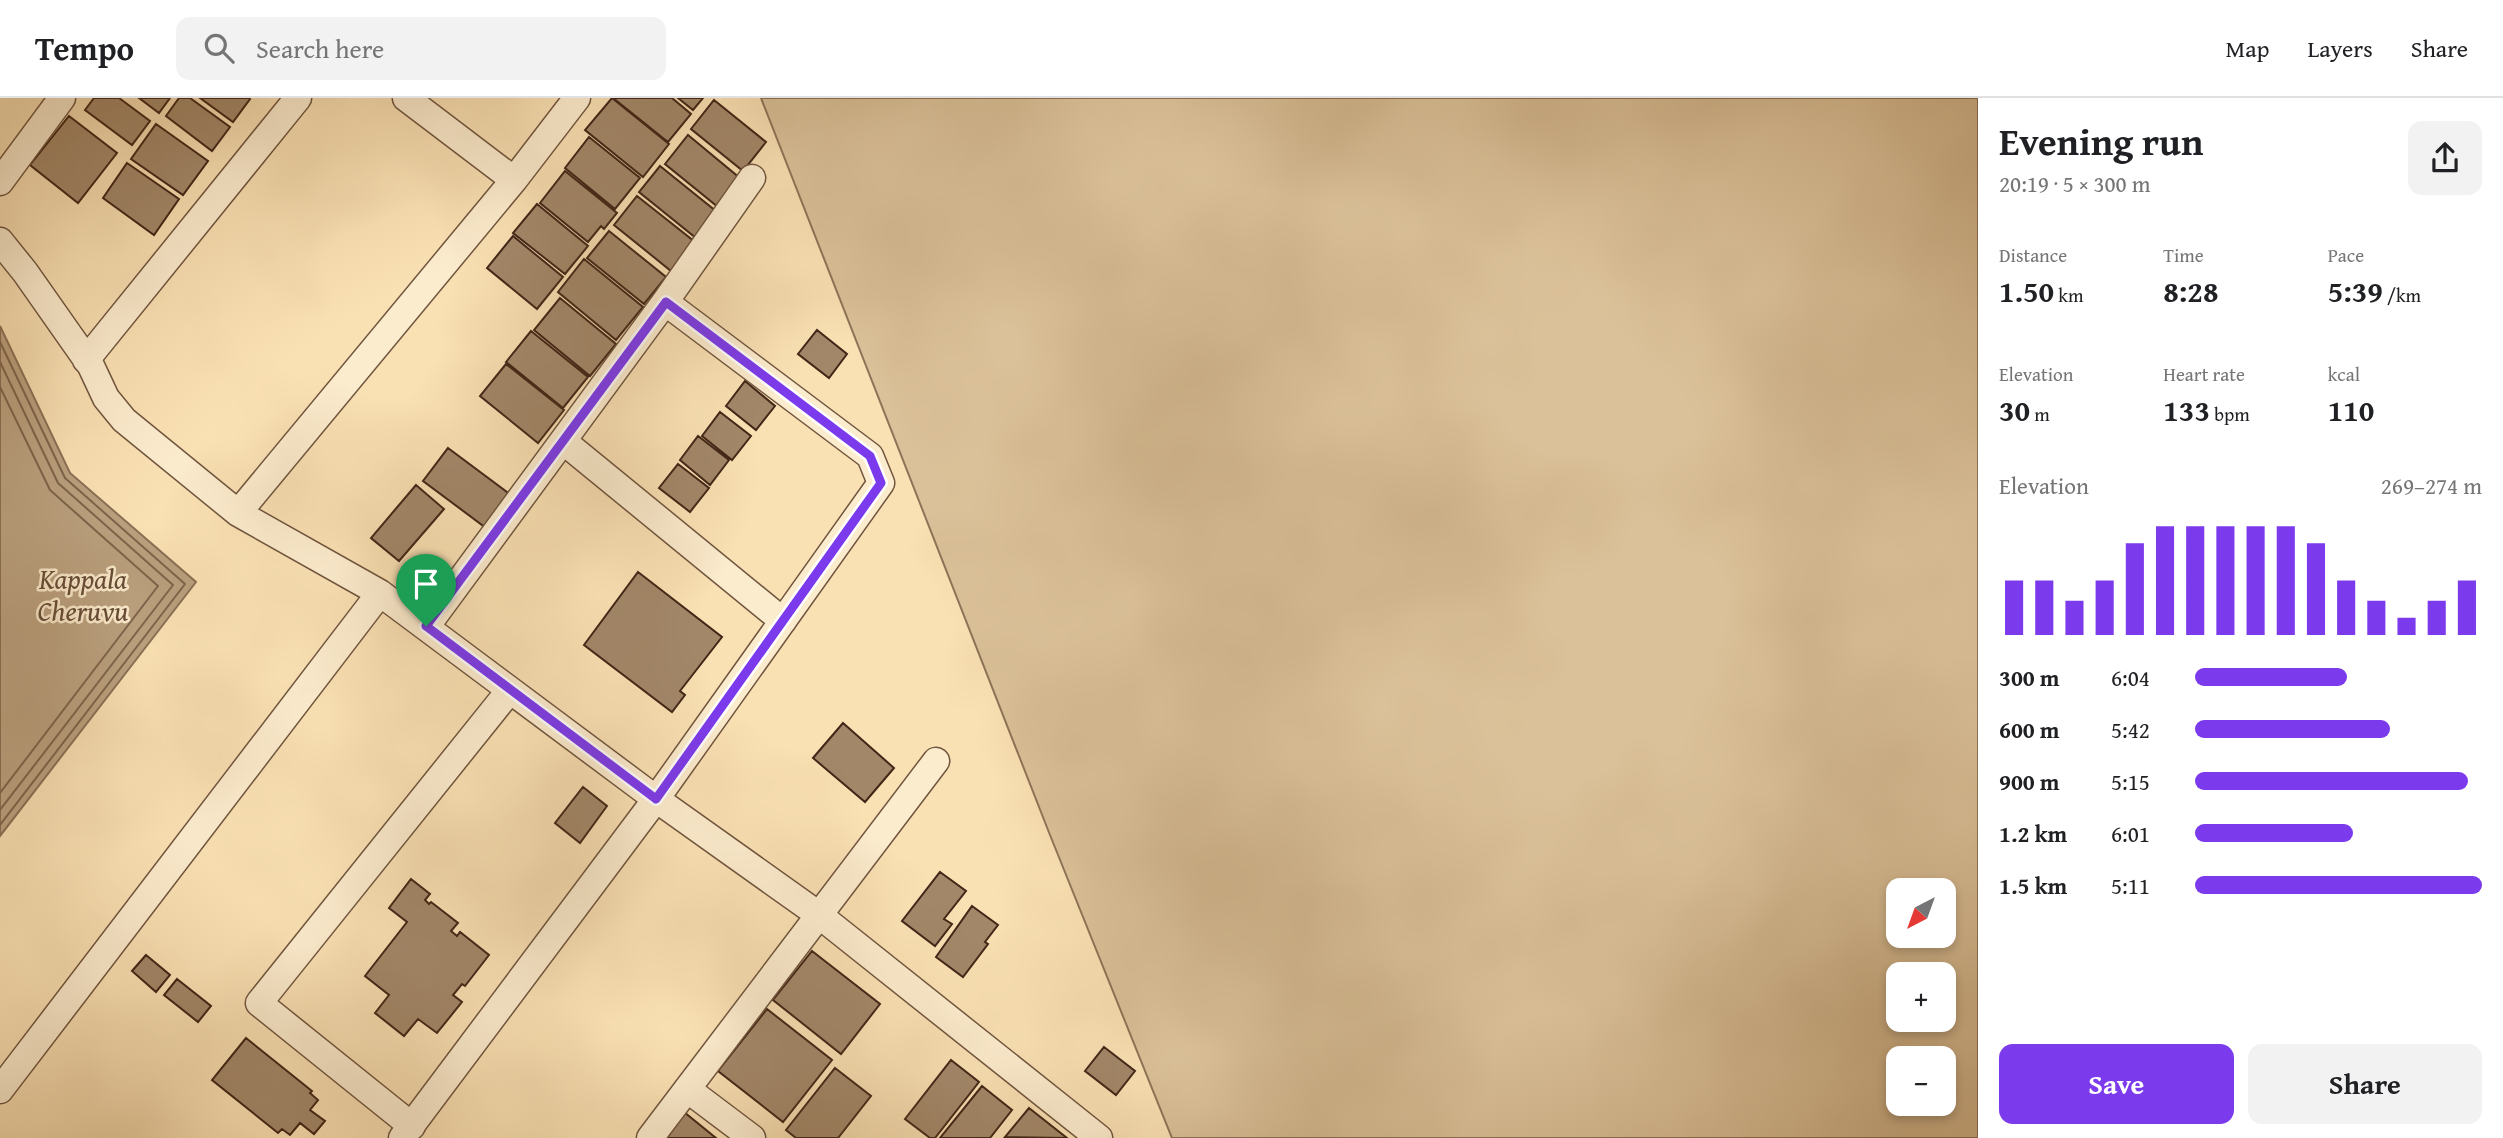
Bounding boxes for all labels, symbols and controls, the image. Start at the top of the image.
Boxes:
search box [176,17,666,80]
text: Tempo [35,24,134,72]
icon: search [200,29,238,67]
text: Search here [256,29,384,68]
text: Map [2226,31,2269,66]
text: Layers [2307,31,2373,66]
text: Share [2411,31,2468,66]
text: Evening run [1999,113,2203,169]
button: share [2408,121,2482,195]
text: 20:19 · 5 × 300 m [1999,167,2151,200]
text: Distance [1999,241,2067,269]
text: Time [2163,241,2204,269]
text: Pace [2328,241,2364,269]
text: 1.50 [1999,269,2054,313]
text: 8:28 [2163,269,2218,313]
text: 5:39 [2328,269,2383,313]
text: km [2054,281,2083,309]
text: /km [2383,281,2421,309]
text: Elevation [1999,360,2073,388]
text: Heart rate [2163,360,2245,388]
text: kcal [2328,360,2360,388]
text: 30 [1999,388,2030,432]
text: 133 [2163,388,2210,432]
text: 110 [2328,388,2374,432]
text: m [2030,400,2050,428]
text: bpm [2210,400,2250,428]
text: Elevation [1999,469,2089,502]
text: 269–274 m [2381,469,2482,502]
pin [396,554,456,626]
water label: Kappala Cheruvu [37,558,129,631]
icon: arrive [407,565,445,603]
text: 300 m [1999,661,2060,694]
text: 6:04 [2111,661,2150,694]
text: 600 m [1999,713,2060,746]
text: 5:42 [2111,713,2150,746]
text: 900 m [1999,765,2060,798]
text: 5:15 [2111,765,2150,798]
text: 1.2 km [1999,817,2067,850]
text: 6:01 [2111,817,2150,850]
text: 1.5 km [1999,869,2067,902]
text: 5:11 [2111,869,2150,902]
north arrow [1886,878,1956,948]
map controls [1886,878,1956,1116]
button: + [1886,962,1956,1032]
button: Save [1999,1044,2234,1124]
button: Share [2248,1044,2482,1124]
button: − [1886,1046,1956,1116]

